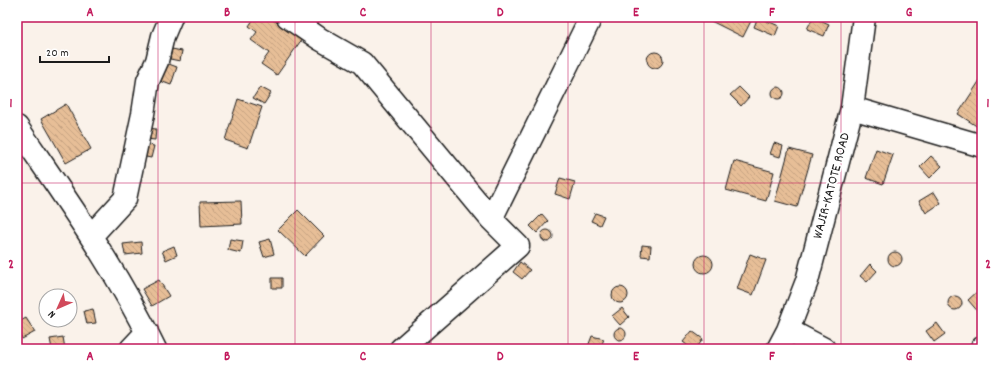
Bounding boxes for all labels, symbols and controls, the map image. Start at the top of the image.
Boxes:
text: A [86,4,94,23]
text: B [224,4,230,23]
text: C [360,4,367,23]
text: D [497,4,504,23]
text: E [633,4,640,23]
text: F [769,4,775,23]
text: G [906,4,913,23]
scale bar [40,38,109,64]
text: 20 m [46,45,69,62]
text: 1 [10,95,13,114]
text: 1 [987,95,990,114]
street label: WAJIR-KATOTE ROAD [808,131,856,241]
text: 2 [8,256,14,275]
text: 2 [985,256,991,275]
north arrow [38,288,78,328]
text: N [44,306,60,321]
text: A [86,348,94,366]
text: B [224,348,230,366]
text: C [360,348,367,366]
text: D [497,348,504,366]
text: E [633,348,640,366]
text: F [769,348,775,366]
text: G [906,348,913,366]

